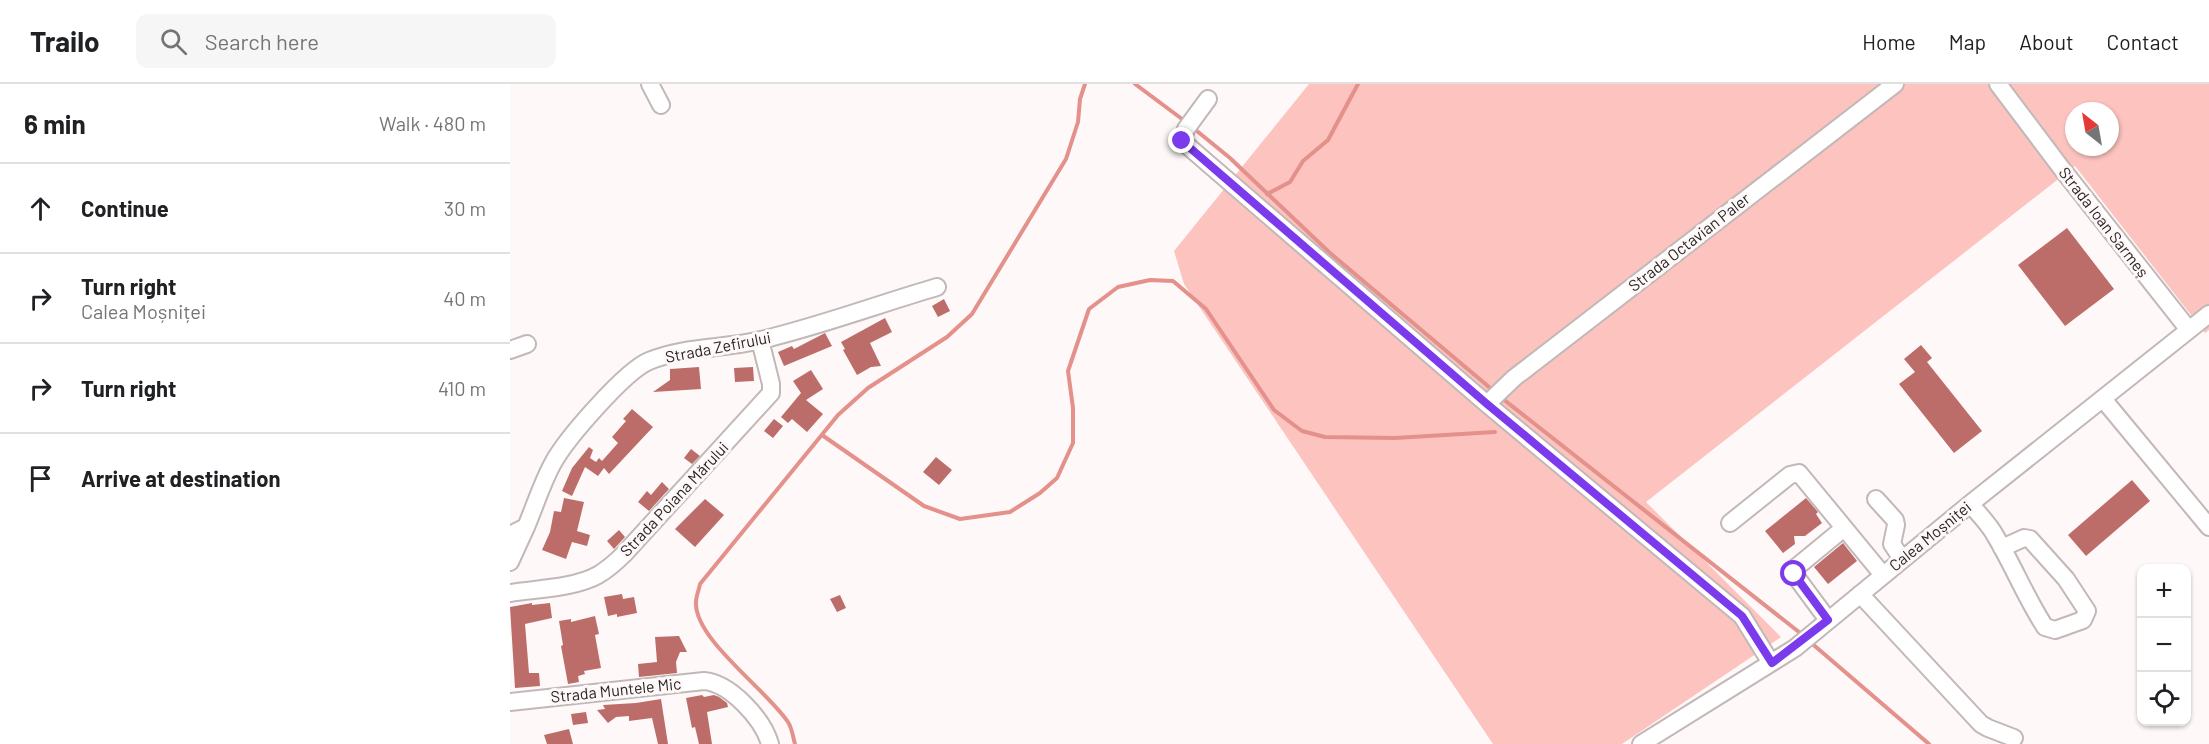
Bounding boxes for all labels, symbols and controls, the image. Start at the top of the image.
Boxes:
search box [136,14,556,68]
text: Trailo [30,24,100,58]
icon: search [157,25,190,58]
text: Search here [205,28,319,54]
text: Home [1862,29,1916,54]
text: Map [1949,29,1986,54]
text: About [2019,29,2074,54]
text: Contact [2107,29,2179,54]
north arrow [2065,102,2119,156]
text: 6 min [24,108,86,139]
text: Walk · 480 m [379,111,486,135]
route end [1168,127,1194,153]
street label: Strada Ioan Sarmeș [2055,163,2153,281]
street label: Strada Octavian Paler [1624,188,1753,295]
icon: ahead [24,192,57,225]
text: Continue [81,195,169,221]
text: 30 m [444,196,486,220]
text: Turn right [81,273,176,299]
icon: right [24,282,57,315]
text: 40 m [443,286,486,310]
text: Calea Moșniței [81,299,206,323]
street label: Strada Zefirului [664,327,772,366]
icon: right [24,372,57,405]
text: Turn right [81,375,176,401]
text: 410 m [438,376,486,400]
street label: Strada Poiana Mărului [616,437,732,560]
icon: arrive [24,462,57,495]
text: Arrive at destination [81,465,280,491]
street label: Calea Moșniței [1885,497,1975,574]
route start [1780,560,1806,586]
map controls [2137,564,2191,726]
button: + [2137,564,2191,618]
button: − [2137,618,2191,672]
button: locate [2137,672,2191,726]
street label: Strada Muntele Mic [550,673,682,706]

